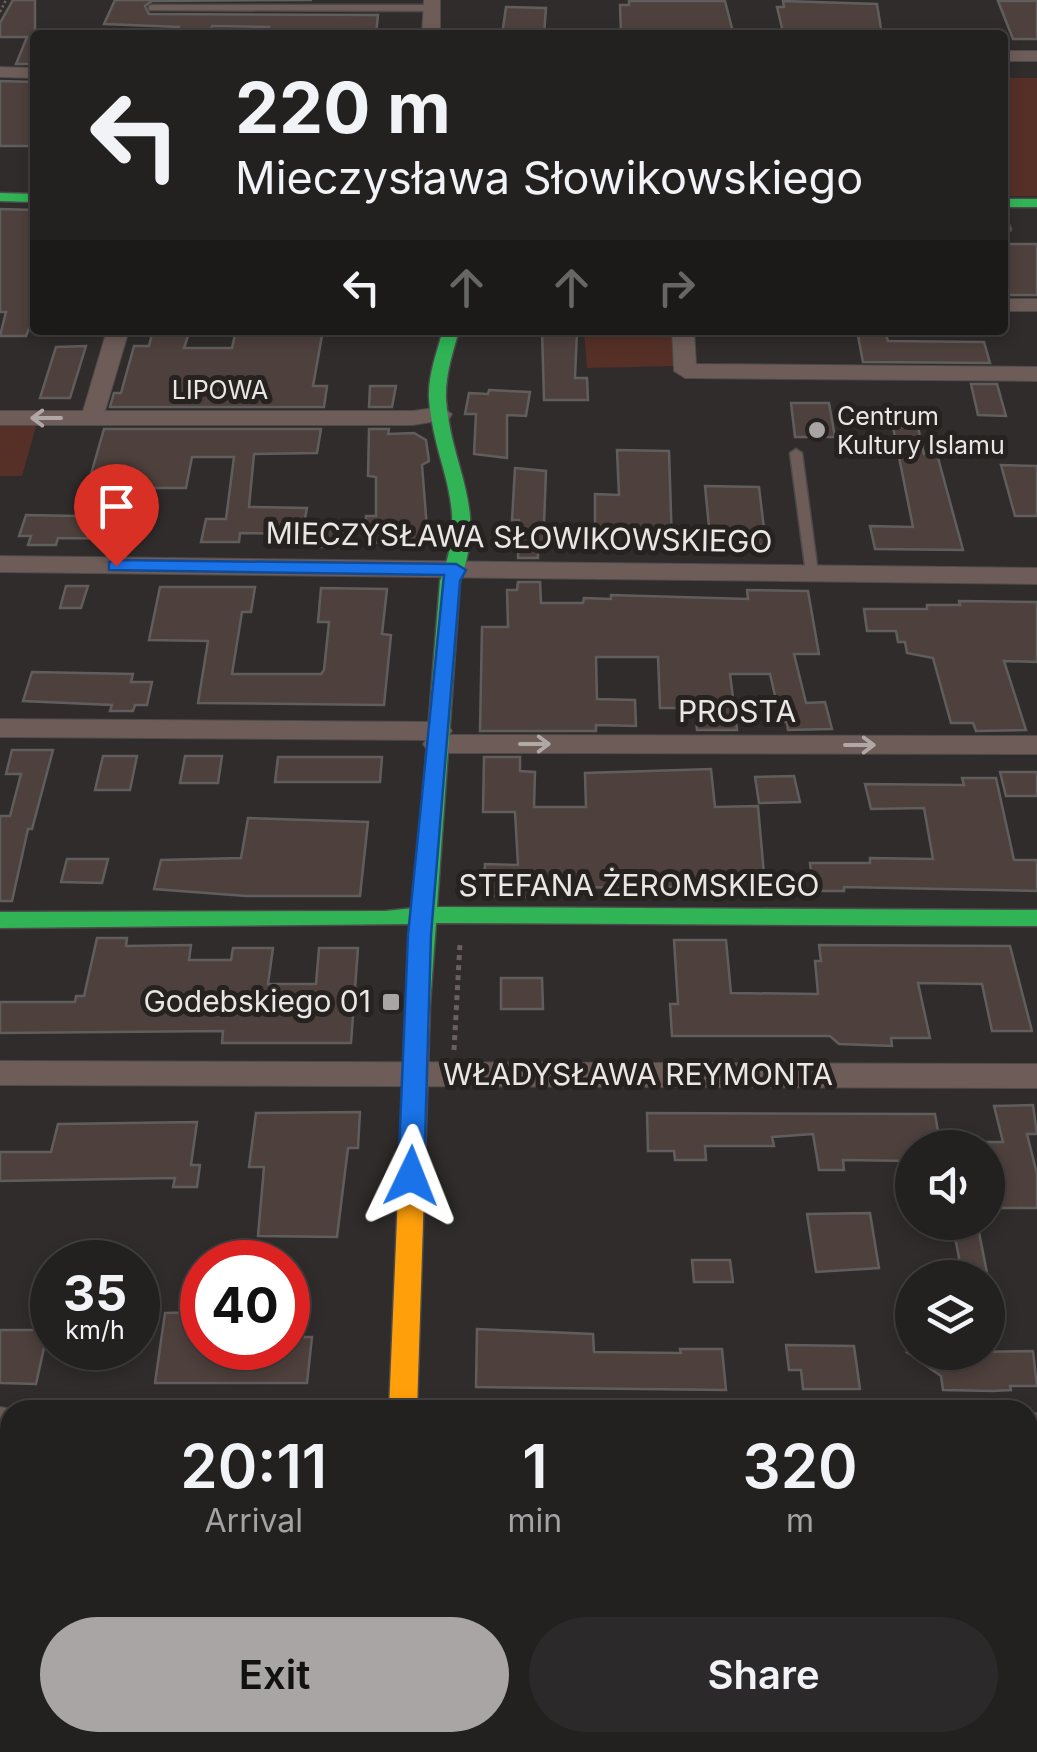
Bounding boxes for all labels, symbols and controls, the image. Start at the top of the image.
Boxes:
text: 220 m [235,65,451,150]
icon: left [70,70,200,200]
text: Mieczysława Słowikowskiego [235,150,863,205]
icon: left [334,260,389,315]
icon: ahead [439,260,494,315]
icon: ahead [544,260,599,315]
icon: right [649,260,704,315]
street label: LIPOWA [172,375,268,405]
place label: Centrum Kultury Islamu [837,401,1005,460]
one-way arrow [31,408,64,428]
marker: Centrum Kultury Islamu [806,419,828,441]
pin [74,464,159,567]
icon: arrive [89,479,144,534]
street label: MIECZYSŁAWA SŁOWIKOWSKIEGO [265,515,773,559]
street label: PROSTA [678,693,796,729]
one-way arrow [518,734,550,754]
one-way arrow [842,736,875,754]
street label: STEFANA ŻEROMSKIEGO [458,867,820,903]
place label: Godebskiego 01 [143,983,371,1019]
marker: Godebskiego 01 [380,991,402,1013]
street label: WŁADYSŁAWA REYMONTA [443,1056,833,1092]
position arrow [359,1124,463,1228]
map controls [895,1130,1005,1370]
button: sound [895,1130,1005,1240]
speed limit sign: 40 [180,1240,310,1370]
button: layers [895,1260,1005,1370]
text: 35 [63,1263,127,1323]
text: km/h [65,1315,125,1345]
text: 20:11 [180,1430,327,1502]
text: 1 [522,1430,548,1502]
text: 320 [743,1430,858,1502]
text: Arrival [205,1501,303,1540]
text: min [508,1501,562,1540]
text: m [786,1501,814,1540]
button: Exit [40,1617,509,1732]
button: Share [529,1617,998,1732]

